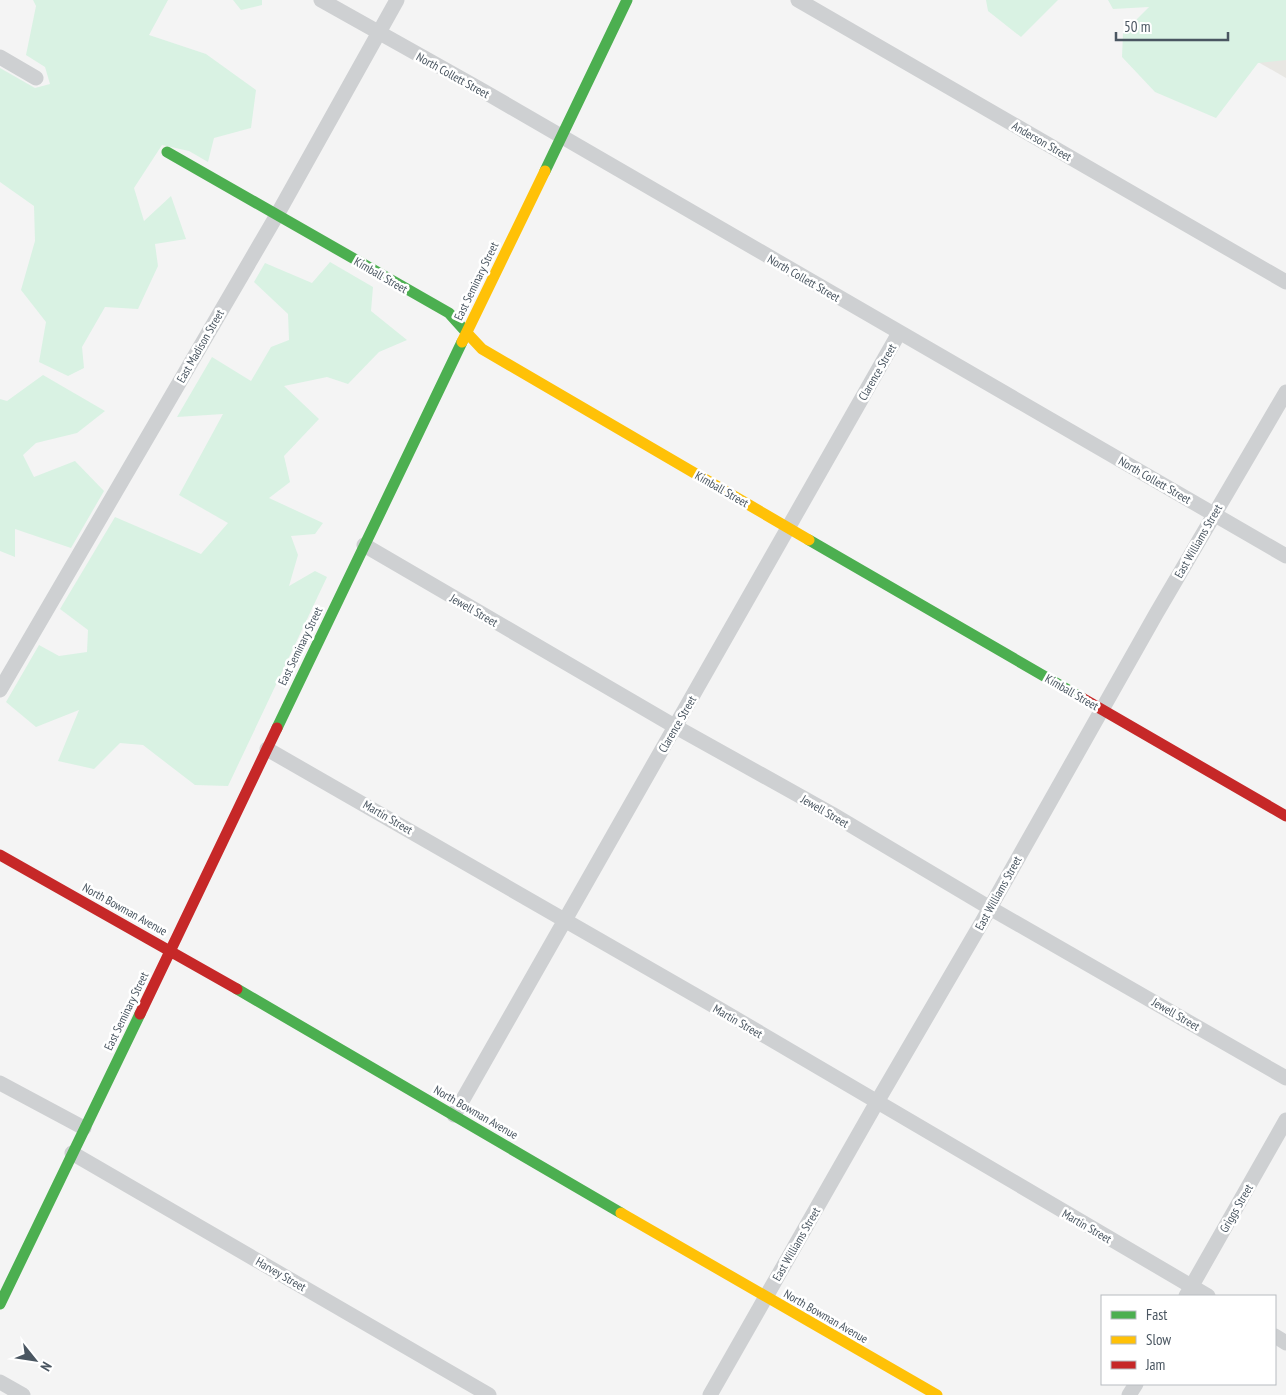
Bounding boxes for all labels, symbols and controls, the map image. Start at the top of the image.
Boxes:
scale bar [1116,10,1228,42]
text: 50 m [1124,17,1150,36]
street label: North Collett Street [414,49,493,102]
street label: Anderson Street [1010,118,1075,164]
street label: East Seminary Street [451,239,502,323]
street label: North Collett Street [765,251,844,305]
street label: Kimball Street [352,254,411,297]
street label: East Madison Street [173,306,227,385]
street label: Clarence Street [855,340,900,403]
street label: North Collett Street [1116,453,1195,507]
street label: Kimball Street [693,468,752,511]
street label: East Williams Street [1171,501,1225,581]
street label: Jewell Street [447,590,501,630]
street label: East Seminary Street [275,604,326,688]
street label: Kimball Street [1043,671,1102,714]
street label: Clarence Street [655,692,700,755]
street label: Jewell Street [798,791,852,831]
street label: Martin Street [361,797,416,837]
street label: East Williams Street [971,853,1025,933]
street label: North Bowman Avenue [80,880,170,939]
street label: East Seminary Street [101,969,152,1053]
street label: Jewell Street [1149,994,1203,1034]
street label: Martin Street [711,1001,766,1041]
street label: North Bowman Avenue [431,1082,521,1142]
street label: Griggs Street [1216,1180,1256,1235]
street label: East Williams Street [769,1204,823,1284]
street label: Martin Street [1060,1206,1115,1246]
street label: Harvey Street [253,1254,309,1295]
street label: North Bowman Avenue [781,1286,871,1346]
legend [1101,1295,1276,1385]
text: Fast [1146,1305,1167,1324]
text: Slow [1146,1330,1171,1349]
north arrow [10,1335,60,1385]
text: Jam [1145,1355,1165,1374]
text: N [37,1359,56,1374]

